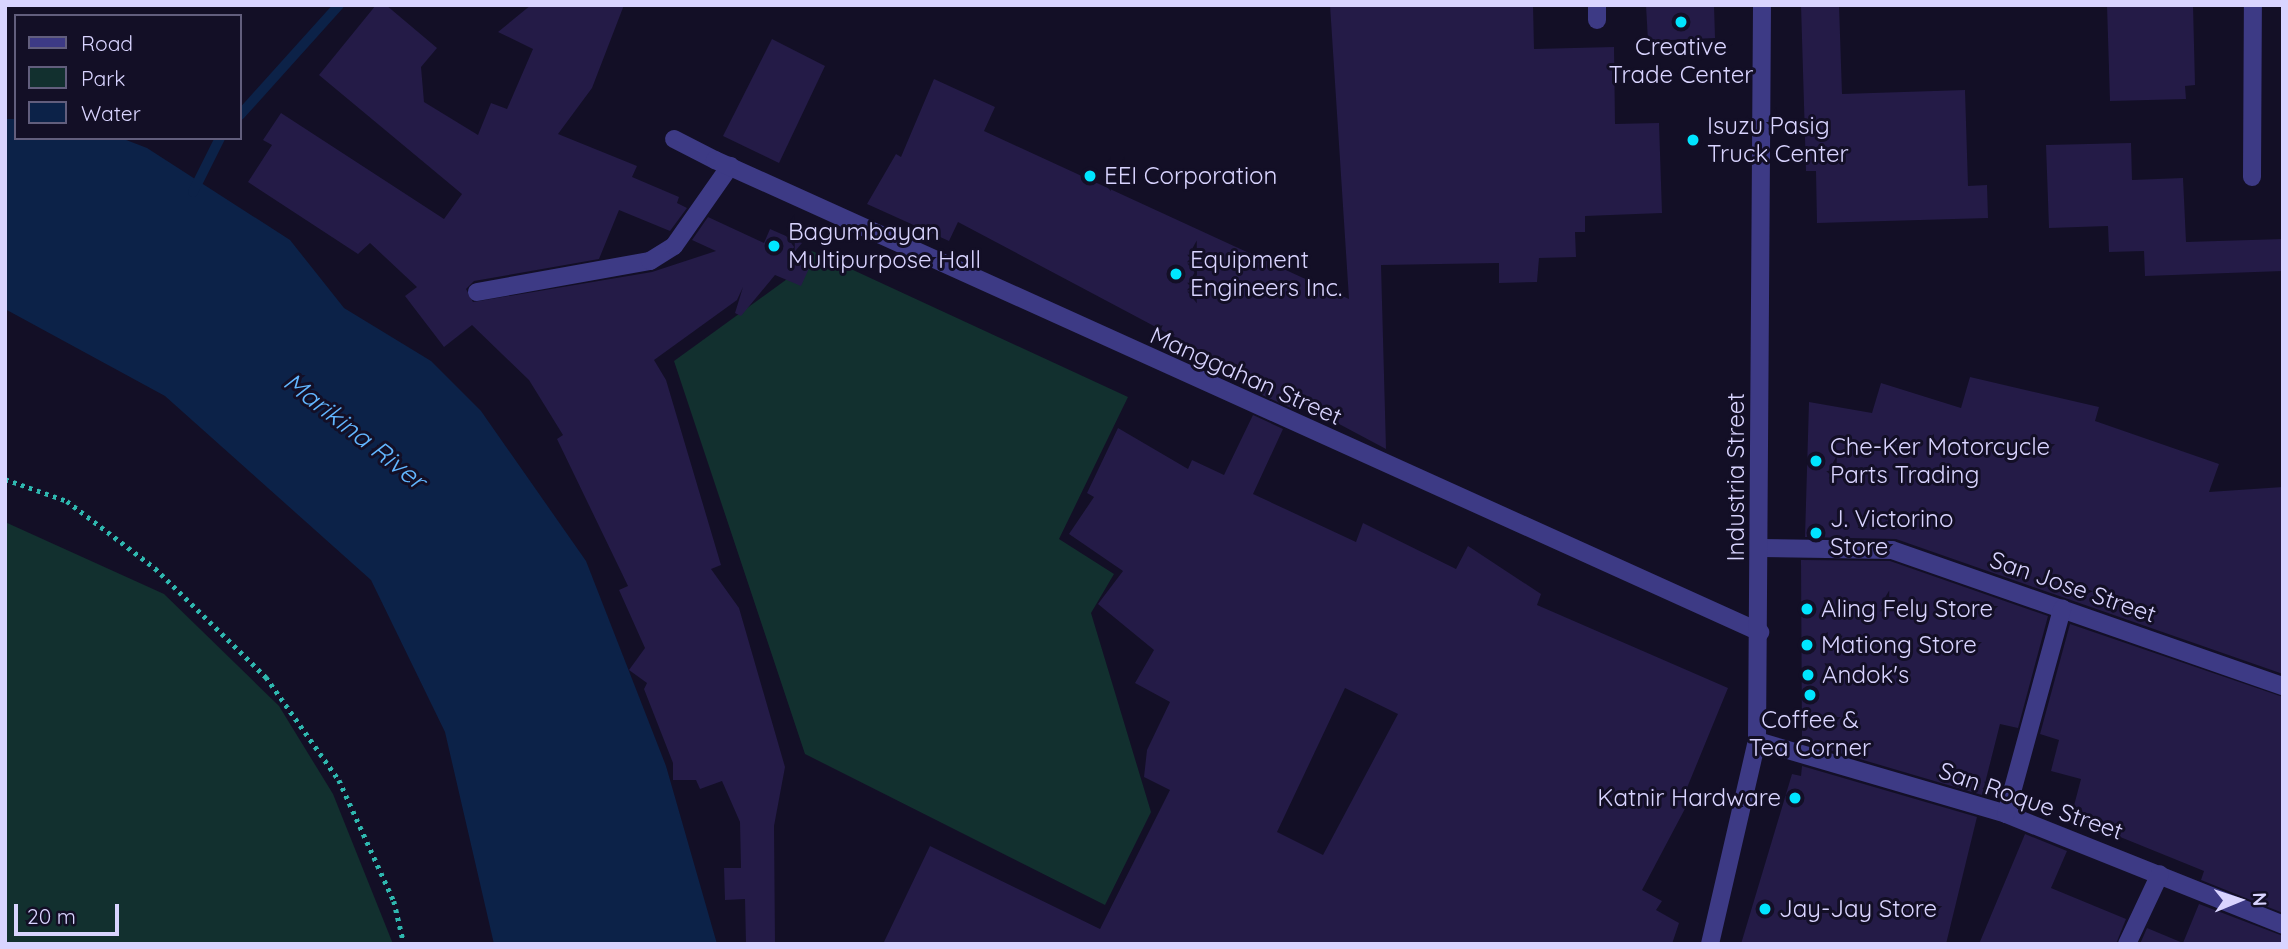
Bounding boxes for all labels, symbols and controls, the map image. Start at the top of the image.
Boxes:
legend [14,14,242,140]
marker: Creative Trade Center [1673,14,1689,30]
text: Road [81,30,133,56]
place label: Creative Trade Center [1608,33,1754,89]
text: Park [81,65,125,91]
text: Water [81,100,141,126]
place label: Isuzu Pasig Truck Center [1707,112,1849,168]
marker: Isuzu Pasig Truck Center [1685,132,1701,148]
place label: EEI Corporation [1104,162,1277,190]
marker: EEI Corporation [1082,168,1098,184]
place label: Bagumbayan Multipurpose Hall [788,218,981,274]
marker: Bagumbayan Multipurpose Hall [766,238,782,254]
place label: Equipment Engineers Inc. [1190,246,1342,302]
marker: Equipment Engineers Inc. [1168,266,1184,282]
street label: Manggahan Street [1146,321,1346,431]
water label: Marikina River [278,366,432,496]
street label: Industria Street [1722,393,1750,561]
place label: Che-Ker Motorcycle Parts Trading [1830,433,2050,489]
marker: Che-Ker Motorcycle Parts Trading [1808,453,1824,469]
place label: J. Victorino Store [1830,505,1953,561]
marker: J. Victorino Store [1808,525,1824,541]
street label: San Jose Street [1986,545,2160,629]
place label: Aling Fely Store [1821,595,1993,623]
marker: Aling Fely Store [1799,601,1815,617]
place label: Mationg Store [1821,631,1977,659]
marker: Mationg Store [1799,637,1815,653]
place label: Andok's [1822,661,1909,689]
marker: Andok's [1800,667,1816,683]
marker: Coffee & Tea Corner [1802,687,1818,703]
place label: Coffee & Tea Corner [1749,706,1871,762]
street label: San Roque Street [1935,756,2127,846]
place label: Katnir Hardware [1597,784,1781,812]
marker: Katnir Hardware [1787,790,1803,806]
north arrow [2204,865,2274,935]
scale bar [18,890,122,934]
text: N [2248,892,2272,907]
place label: Jay-Jay Store [1779,895,1937,923]
marker: Jay-Jay Store [1757,901,1773,917]
text: 20 m [27,903,76,929]

